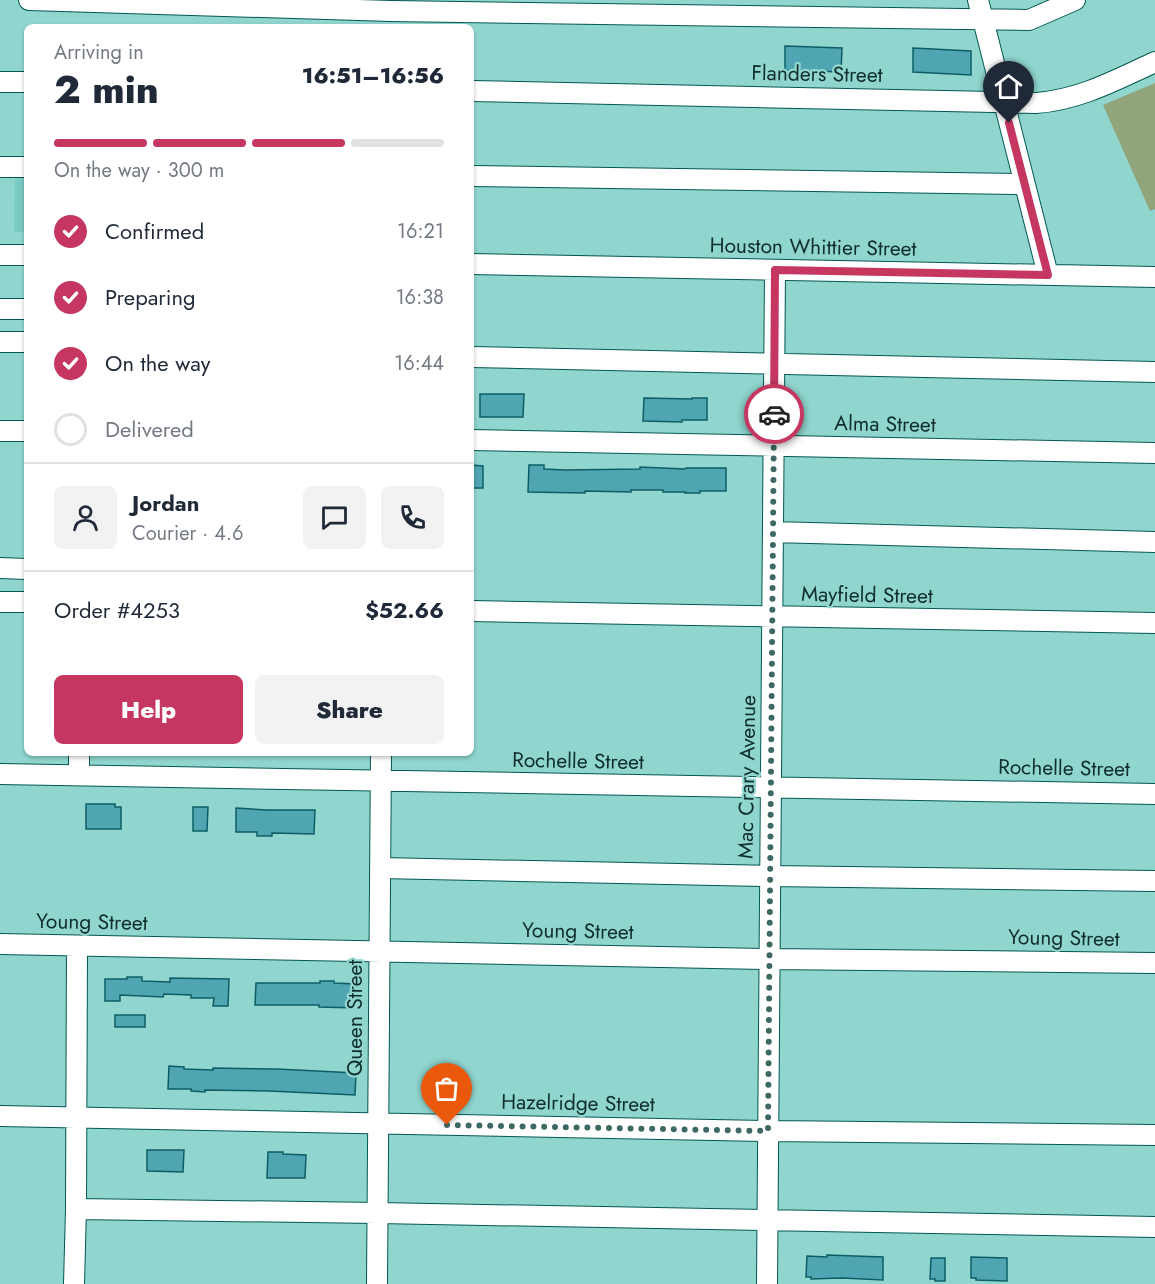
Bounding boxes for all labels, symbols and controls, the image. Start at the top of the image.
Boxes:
text: Arriving in [54,38,144,67]
street label: Flanders Street [751,58,883,90]
text: 16:51–16:56 [302,59,444,91]
text: 2 min [54,61,159,118]
pin [983,61,1034,123]
icon: home [992,70,1025,103]
text: On the way · 300 m [54,156,224,185]
icon: check [54,215,87,248]
text: Confirmed [105,215,204,247]
text: 16:21 [397,217,444,246]
street label: Houston Whittier Street [709,230,917,264]
icon: check [54,281,87,314]
text: Preparing [105,281,196,313]
text: 16:38 [396,283,444,312]
icon: check [54,347,87,380]
text: On the way [105,347,210,379]
text: 16:44 [394,349,444,378]
courier [744,384,804,444]
icon: car [758,398,791,431]
street label: Alma Street [834,408,936,440]
text: Delivered [105,413,194,445]
button: person [54,486,117,549]
button: chat [303,486,366,549]
button: phone [381,486,444,549]
text: Jordan [132,487,199,519]
text: Courier · 4.6 [132,519,244,548]
street label: Mayfield Street [801,579,933,611]
text: Order #4253 [54,594,180,626]
text: $52.66 [365,594,444,626]
button: Help [54,675,243,744]
button: Share [255,675,444,744]
street label: Mac Crary Avenue [731,695,763,859]
street label: Rochelle Street [512,745,644,777]
street label: Rochelle Street [998,752,1130,784]
street label: Young Street [36,906,148,938]
street label: Young Street [522,915,634,947]
street label: Young Street [1008,922,1120,954]
street label: Queen Street [340,960,370,1076]
pin [421,1063,472,1125]
icon: bag [430,1072,463,1105]
street label: Hazelridge Street [501,1087,655,1119]

